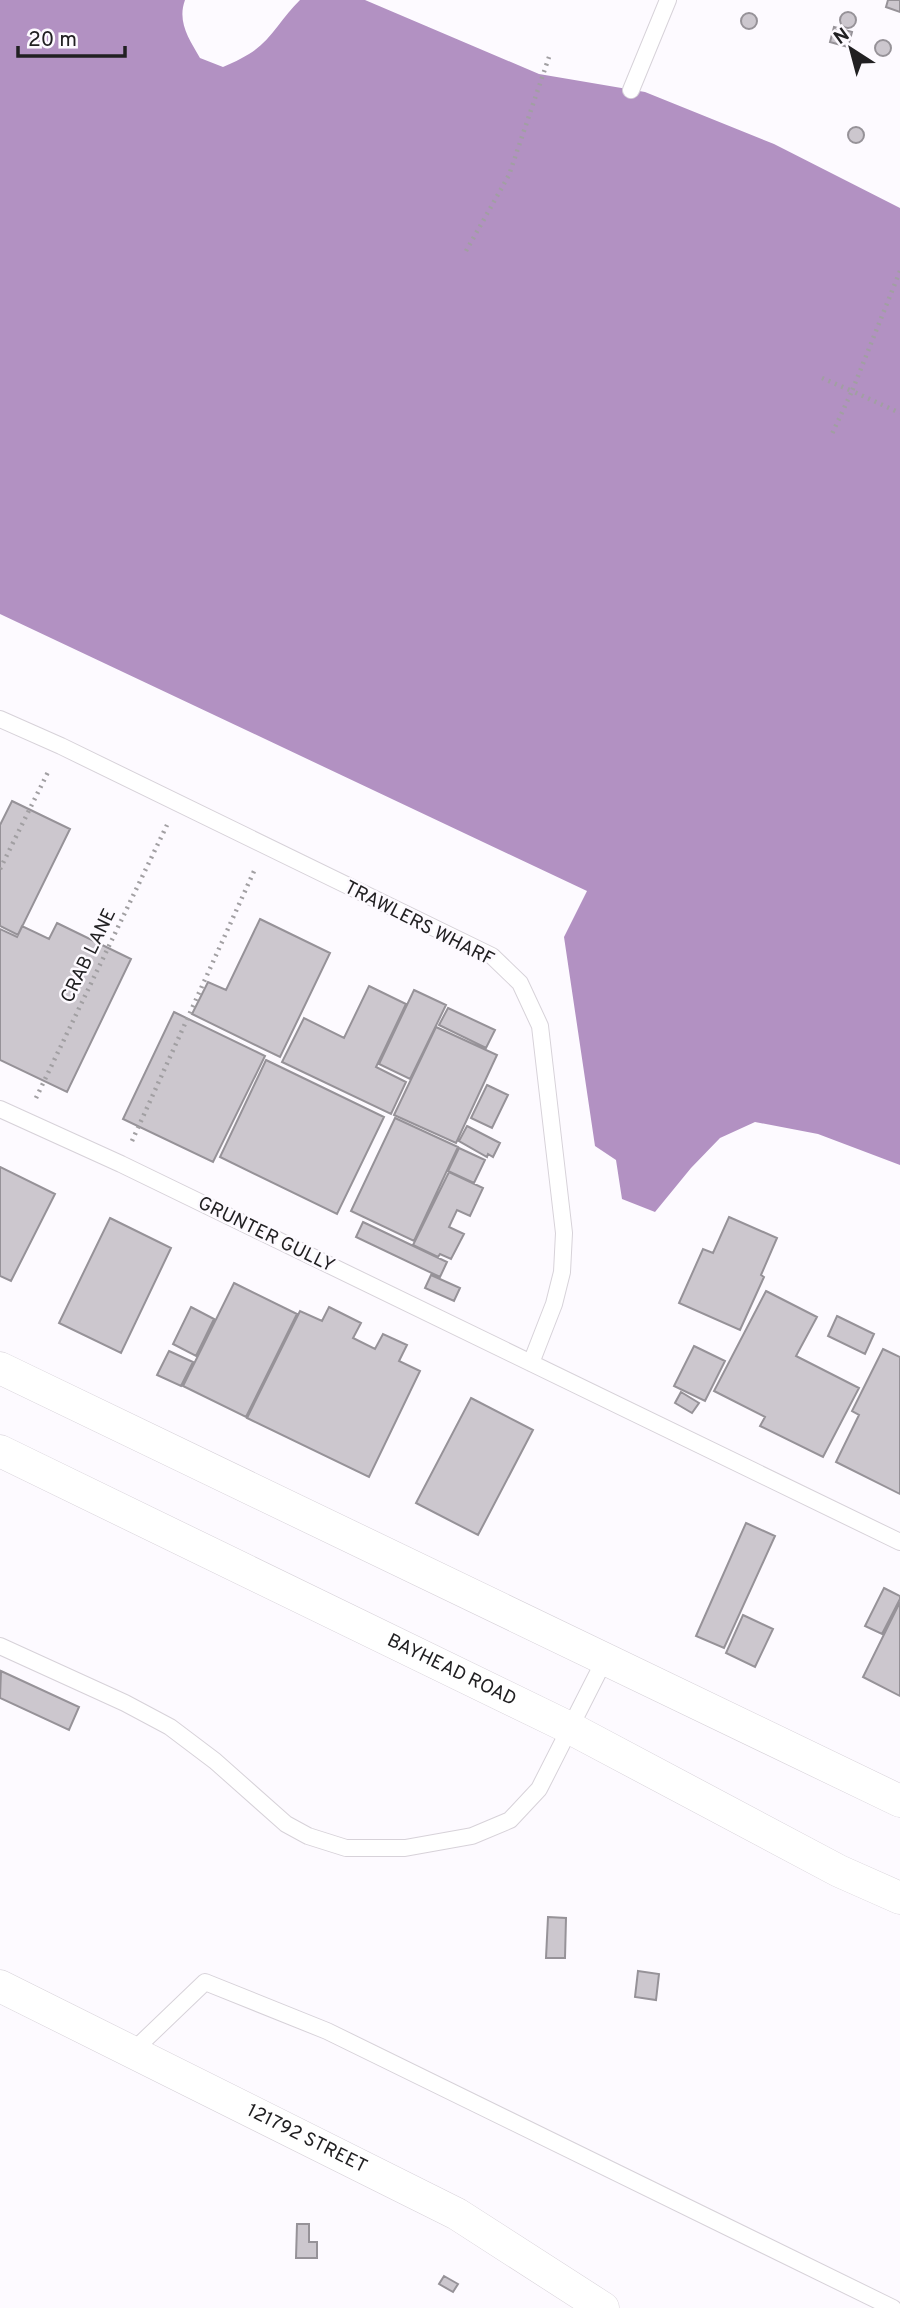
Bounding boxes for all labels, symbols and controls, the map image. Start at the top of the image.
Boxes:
scale bar [18,14,124,58]
north arrow [816,14,886,84]
text: N [830,23,855,51]
text: 20 m [28,27,77,54]
street label: TRAWLERS WHARF [340,876,498,972]
street label: CRAB LANE [56,905,122,1007]
street label: GRUNTER GULLY [194,1192,338,1278]
street label: BAYHEAD ROAD [383,1629,520,1712]
street label: 121792 STREET [243,2099,371,2179]

